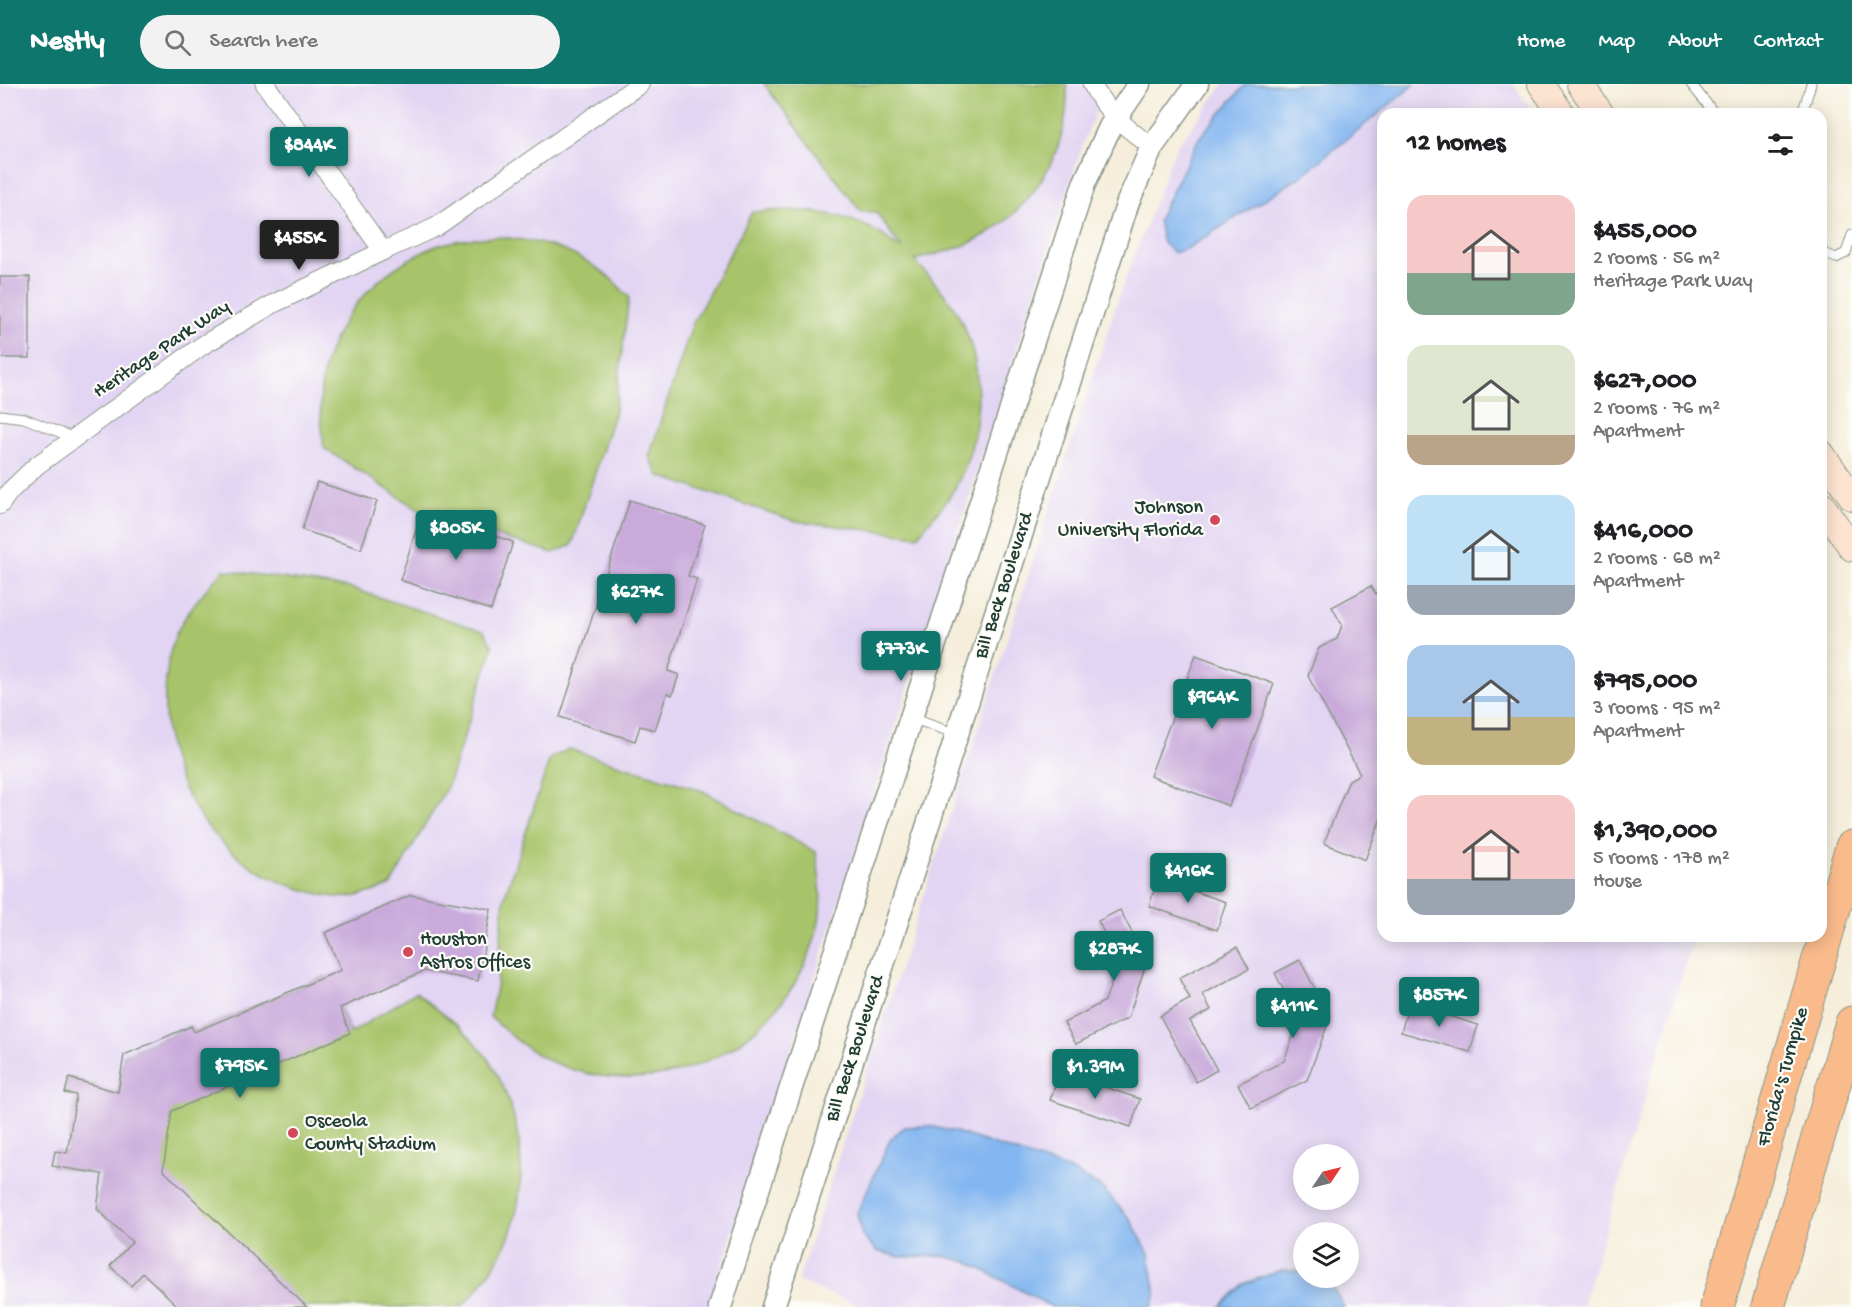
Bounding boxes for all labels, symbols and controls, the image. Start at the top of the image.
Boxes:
search box [140,15,560,69]
text: Nestly [30,26,104,59]
icon: search [161,26,194,59]
text: Search here [209,29,318,55]
text: Home [1517,30,1565,55]
text: Map [1598,30,1635,55]
text: About [1668,30,1721,55]
text: Contact [1754,30,1822,55]
pin: $844K [267,127,351,178]
icon: filters [1764,128,1797,161]
text: 12 homes [1407,129,1505,160]
text: $844K [284,135,334,158]
text: $455,000 [1593,217,1697,248]
icon: home [1455,219,1527,291]
pin: $455K [257,220,341,271]
text: $455K [274,228,324,251]
text: 2 rooms · 56 m² [1593,248,1720,271]
text: Heritage Park Way [1593,271,1753,294]
street label: Heritage Park Way [89,296,235,404]
text: $627,000 [1593,367,1697,398]
icon: home [1455,369,1527,441]
text: 2 rooms · 76 m² [1593,398,1720,421]
text: Apartment [1593,421,1683,444]
place label: Johnson University Florida [1058,497,1204,543]
street label: Bill Beck Boulevard [970,508,1040,663]
pin: $805K [414,510,498,561]
marker: Johnson University Florida [1208,513,1222,527]
text: $416,000 [1593,517,1693,548]
text: $805K [430,518,482,541]
icon: home [1455,519,1527,591]
text: 2 rooms · 68 m² [1593,548,1721,571]
text: Apartment [1593,571,1683,594]
pin: $627K [594,574,678,625]
text: $627K [611,582,661,605]
pin: $773K [859,631,943,682]
text: $773K [875,639,927,662]
text: $795,000 [1593,667,1697,698]
icon: home [1455,669,1527,741]
pin: $964K [1170,679,1254,730]
text: $964K [1187,687,1237,710]
text: 3 rooms · 95 m² [1593,698,1721,721]
text: Apartment [1593,721,1683,744]
text: $1,390,000 [1593,817,1717,848]
icon: home [1455,819,1527,891]
text: 5 rooms · 178 m² [1593,848,1730,871]
pin: $416K [1146,853,1230,904]
text: $416K [1164,861,1212,884]
text: House [1593,871,1642,894]
place label: Houston Astros Offices [420,929,531,975]
pin: $287K [1072,931,1156,982]
text: $287K [1088,939,1140,962]
marker: Houston Astros Offices [401,945,415,959]
street label: Bill Beck Boulevard [821,971,891,1126]
pin: $857K [1397,977,1481,1028]
text: $857K [1413,985,1465,1008]
pin: $411K [1251,988,1335,1039]
text: $411K [1270,996,1316,1019]
street label: Florida's Turnpike [1753,1004,1815,1150]
pin: $795K [198,1048,282,1099]
pin: $1.39M [1046,1049,1144,1100]
text: $795K [215,1056,265,1079]
text: $1.39M [1066,1057,1124,1080]
place label: Osceola County Stadium [305,1111,436,1157]
marker: Osceola County Stadium [286,1126,300,1140]
north arrow [1293,1144,1359,1210]
map controls [1293,1144,1359,1288]
button: layers [1293,1222,1359,1288]

